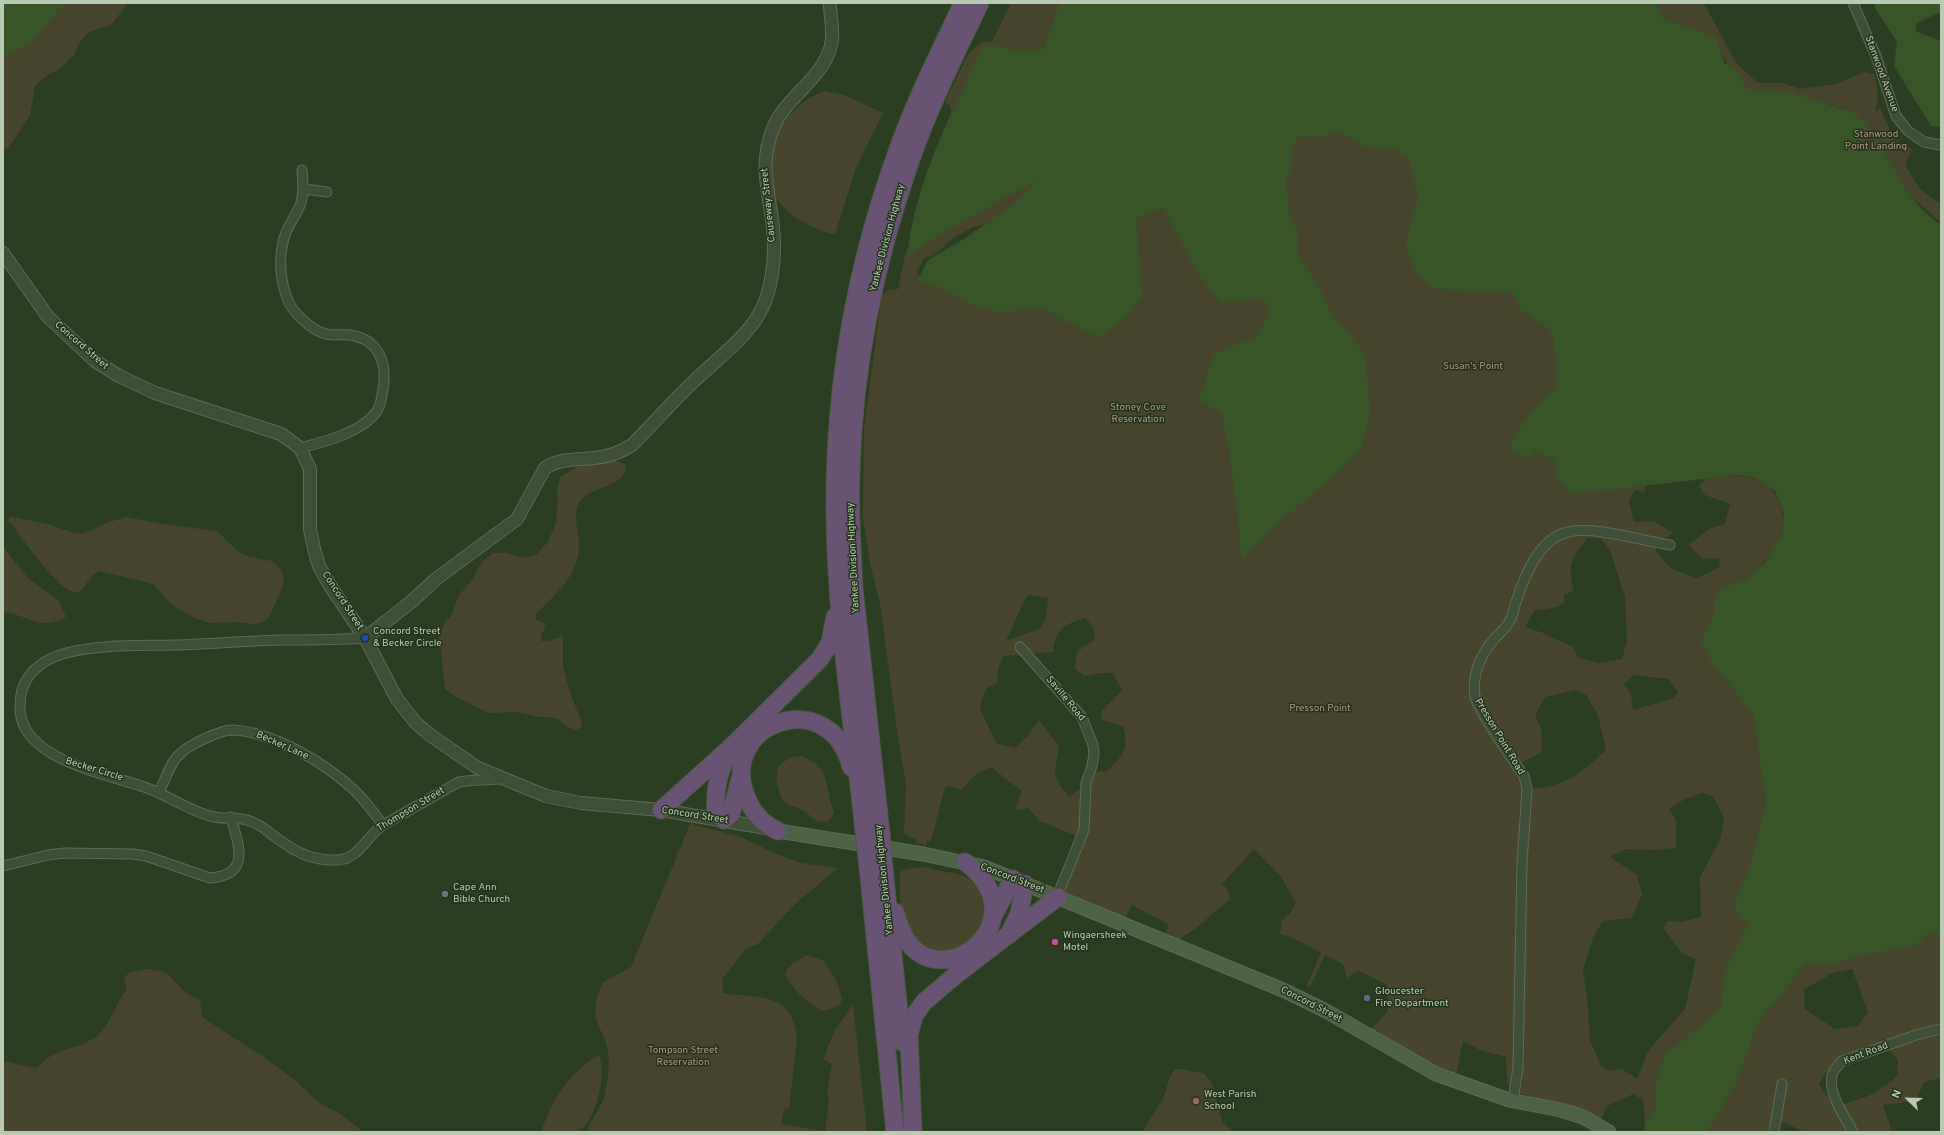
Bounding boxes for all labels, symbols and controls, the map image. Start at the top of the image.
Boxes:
street label: Stanwood Avenue [1862,34,1900,114]
park label: Stanwood Point Landing [1845,129,1907,152]
street label: Causeway Street [759,167,779,243]
street label: Yankee Division Highway [868,183,908,293]
street label: Concord Street [52,319,110,373]
park label: Susan's Point [1443,361,1503,373]
park label: Stoney Cove Reservation [1110,402,1166,426]
street label: Yankee Division Highway [845,502,863,614]
street label: Concord Street [319,569,365,633]
place label: Concord Street & Becker Circle [373,626,442,650]
marker: Concord Street & Becker Circle [360,633,370,643]
street label: Saville Road [1043,674,1087,724]
street label: Presson Point Road [1471,697,1527,777]
park label: Presson Point [1289,703,1351,715]
street label: Becker Lane [254,729,310,763]
street label: Becker Circle [64,756,124,784]
street label: Thompson Street [375,785,447,835]
street label: Concord Street [661,805,729,827]
street label: Yankee Division Highway [873,824,897,936]
street label: Concord Street [978,861,1046,897]
place label: Cape Ann Bible Church [453,882,510,906]
marker: Cape Ann Bible Church [440,889,450,899]
place label: Wingaersheek Motel [1063,930,1127,954]
marker: Wingaersheek Motel [1050,937,1060,947]
street label: Concord Street [1278,984,1344,1026]
place label: Gloucester Fire Department [1375,986,1449,1010]
marker: Gloucester Fire Department [1362,993,1372,1003]
street label: Kent Road [1842,1040,1890,1068]
park label: Tompson Street Reservation [648,1045,718,1068]
north arrow [1888,1079,1928,1119]
text: N [1889,1088,1905,1101]
place label: West Parish School [1204,1089,1256,1112]
marker: West Parish School [1191,1096,1201,1106]

